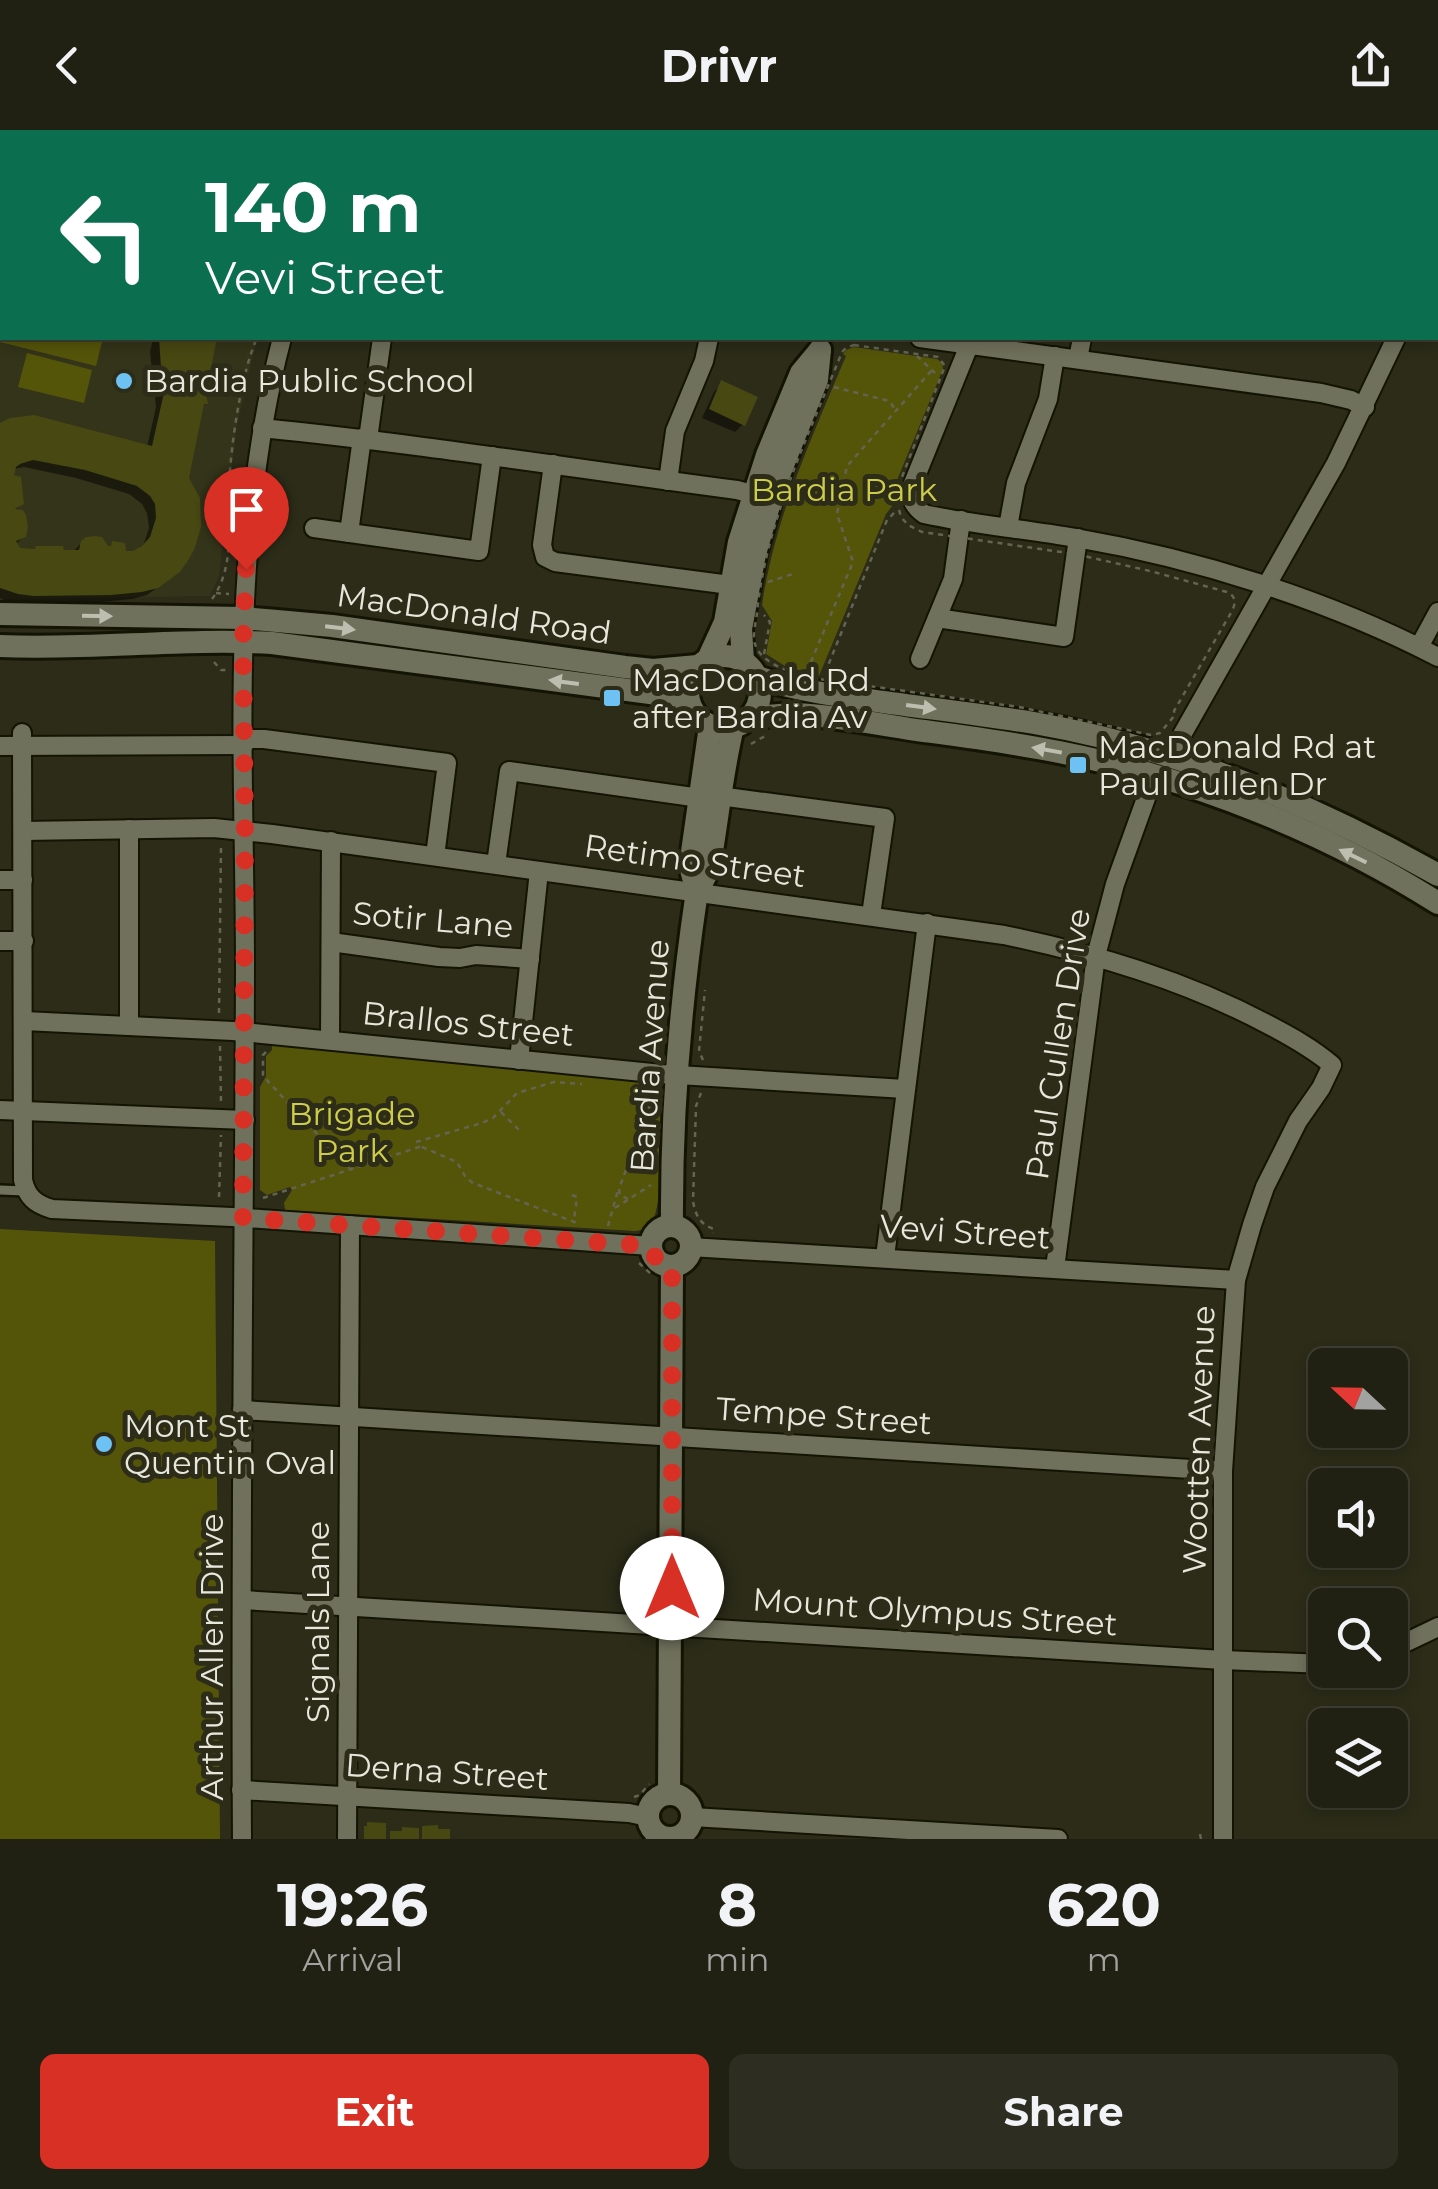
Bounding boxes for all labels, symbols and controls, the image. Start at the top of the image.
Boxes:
icon: back [40,38,95,93]
text: Drivr [661,38,777,93]
icon: share [1343,38,1398,93]
text: 140 m [205,164,421,250]
icon: left [40,170,170,300]
text: Vevi Street [205,250,445,305]
place label: Bardia Public School [144,361,475,400]
marker: Bardia Public School [113,370,135,392]
pin [204,467,289,570]
park label: Bardia Park [751,470,937,509]
icon: arrive [219,482,274,537]
street label: MacDonald Road [334,575,614,652]
one-way arrow [82,608,114,624]
one-way arrow [325,620,357,636]
place label: MacDonald Rd after Bardia Av [632,660,870,736]
one-way arrow [548,674,579,690]
marker: MacDonald Rd after Bardia Av [601,687,623,709]
one-way arrow [906,700,937,716]
place label: MacDonald Rd at Paul Cullen Dr [1098,727,1376,803]
one-way arrow [1030,742,1062,757]
marker: MacDonald Rd at Paul Cullen Dr [1067,754,1089,776]
street label: Retimo Street [582,826,808,895]
one-way arrow [1338,847,1367,864]
street label: Sotir Lane [351,893,515,946]
street label: Paul Cullen Drive [1017,906,1098,1182]
street label: Bardia Avenue [622,938,677,1174]
street label: Brallos Street [360,993,576,1054]
park label: Brigade Park [288,1094,416,1170]
street label: Vevi Street [879,1206,1052,1257]
street label: Wootten Avenue [1174,1305,1223,1575]
north arrow [1308,1348,1408,1448]
map controls [1308,1348,1408,1808]
street label: Tempe Street [715,1389,933,1442]
place label: Mont St Quentin Oval [124,1406,336,1482]
marker: Mont St Quentin Oval [93,1433,115,1455]
button: sound [1308,1468,1408,1568]
street label: Arthur Allen Drive [192,1514,231,1800]
street label: Signals Lane [298,1521,337,1723]
position arrow [620,1536,724,1640]
street label: Mount Olympus Street [751,1579,1119,1644]
button: search [1308,1588,1408,1688]
button: layers [1308,1708,1408,1808]
street label: Derna Street [344,1745,550,1798]
text: 19:26 [277,1868,428,1941]
text: 8 [718,1868,757,1941]
text: 620 [1047,1868,1161,1941]
text: Arrival [302,1940,403,1979]
text: min [705,1940,769,1979]
text: m [1087,1940,1121,1979]
button: Exit [40,2054,709,2169]
button: Share [729,2054,1398,2169]

